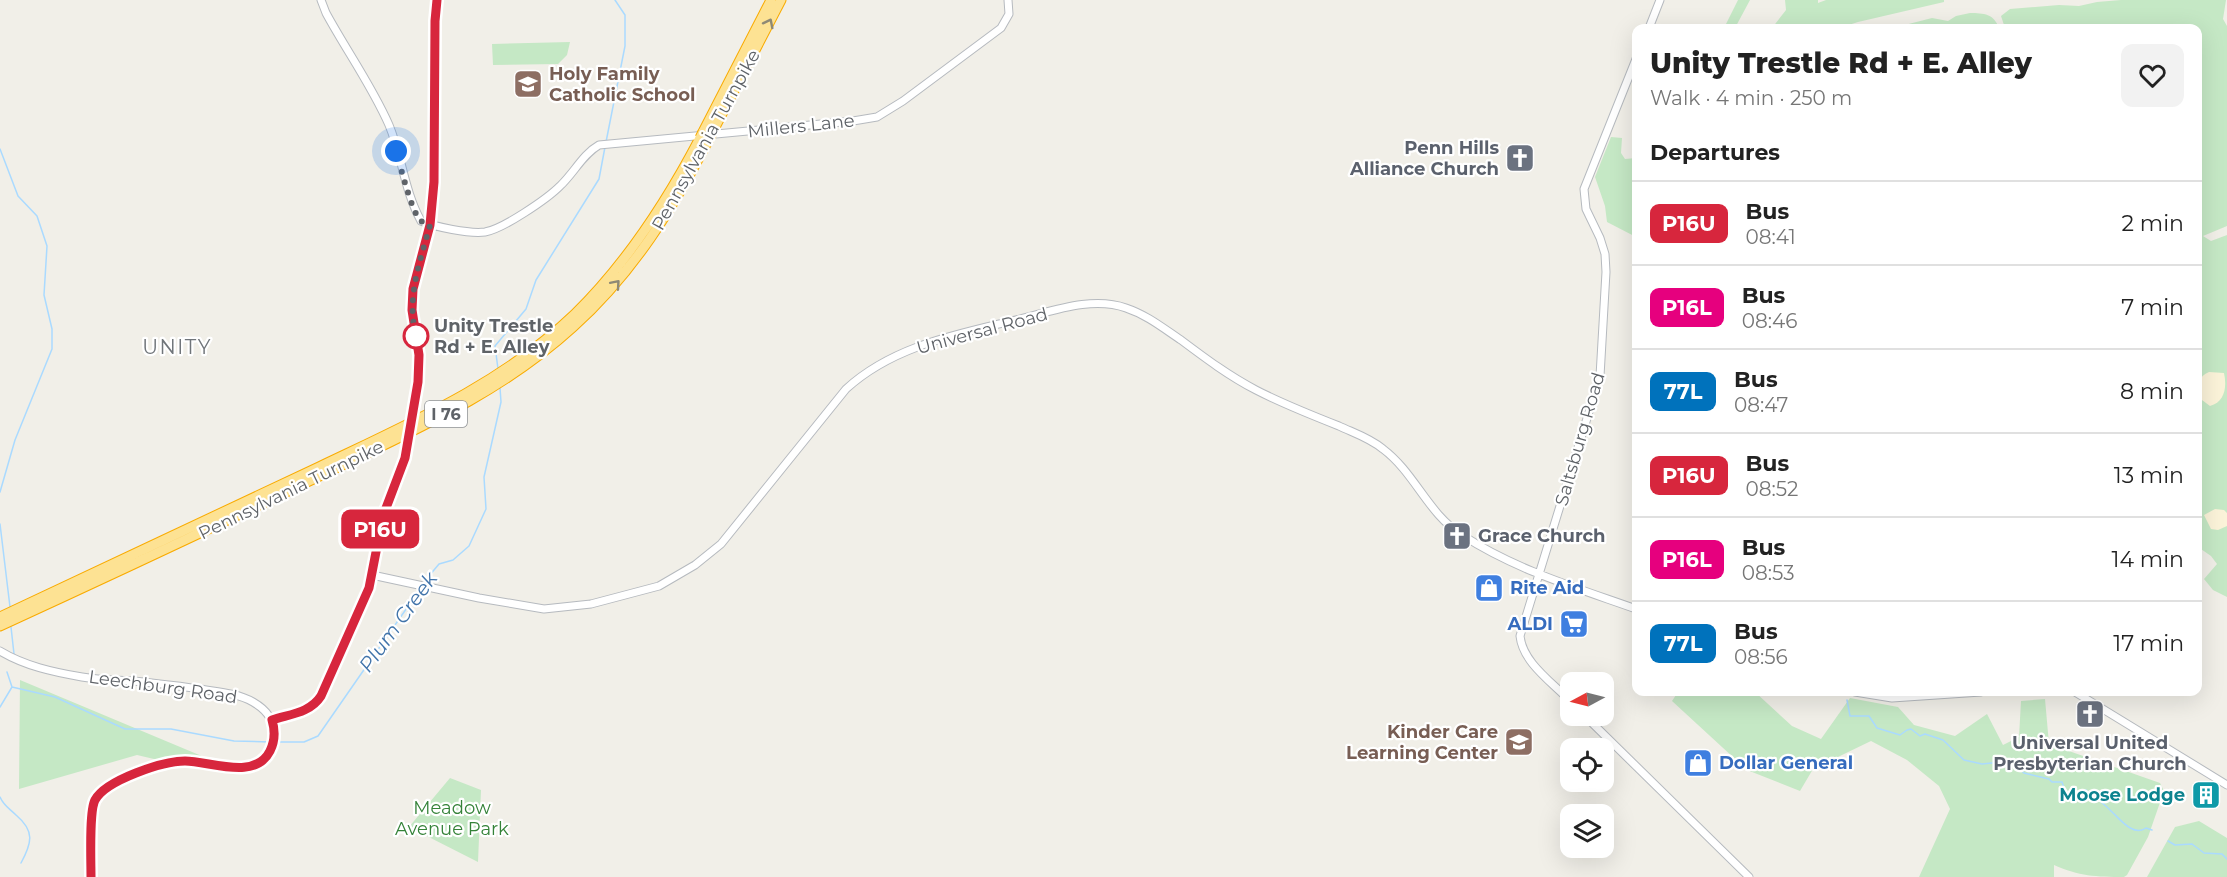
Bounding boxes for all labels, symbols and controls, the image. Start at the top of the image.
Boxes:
one-way arrow [762,19,773,30]
button: heart [2121,44,2184,107]
street label: Pennsylvania Turnpike [647,46,765,234]
text: Unity Trestle Rd + E. Alley [1650,46,2032,80]
place label: Holy Family Catholic School [549,63,695,106]
school or university icon: Holy Family Catholic School [512,68,544,100]
text: Walk · 4 min · 250 m [1650,86,1852,110]
street label: Millers Lane [746,109,856,143]
your location [381,136,411,166]
place label: Penn Hills Alliance Church [1349,137,1499,180]
text: Departures [1650,139,1780,166]
church icon: Penn Hills Alliance Church [1504,142,1536,174]
text: Bus [1746,198,1789,225]
text: 2 min [2122,210,2184,237]
text: P16U [1662,211,1716,236]
text: 08:41 [1746,225,1796,249]
one-way arrow [608,280,619,291]
text: Bus [1742,282,1785,309]
text: 7 min [2121,294,2184,321]
text: P16L [1662,295,1712,320]
street label: Universal Road [914,303,1050,359]
text: 08:46 [1742,309,1797,333]
place label: Unity Trestle Rd + E. Alley [434,315,553,358]
marker: Unity Trestle Rd + E. Alley [403,323,429,349]
district label: UNITY [142,335,212,359]
text: Bus [1734,366,1778,393]
street label: Saltsburg Road [1550,370,1610,508]
text: 8 min [2120,378,2184,405]
text: 77L [1664,379,1702,404]
text: 08:47 [1734,393,1788,417]
road number: I 76 [425,401,467,427]
street label: Pennsylvania Turnpike [195,435,387,544]
text: Bus [1746,450,1789,477]
text: 13 min [2114,462,2184,489]
text: P16U [1662,463,1716,488]
text: 08:52 [1746,477,1798,501]
line badge: P16U [338,510,422,548]
text: P16U [353,517,407,542]
church icon: Grace Church [1441,520,1473,552]
place label: Grace Church [1478,525,1606,547]
text: Bus [1742,534,1785,561]
text: 14 min [2112,546,2184,573]
text: P16L [1662,547,1712,572]
text: 08:53 [1742,561,1794,585]
water label: Plum Creek [354,566,443,677]
shop icon: Rite Aid [1473,572,1505,604]
place label: Rite Aid [1510,577,1584,599]
supermarket icon: ALDI [1558,608,1590,640]
place label: ALDI [1507,613,1553,635]
text: Bus [1734,618,1778,645]
text: 17 min [2113,630,2184,657]
text: 77L [1664,631,1702,656]
text: 08:56 [1734,645,1788,669]
street label: Leechburg Road [87,666,239,708]
north arrow [1560,672,1614,726]
map controls [1560,672,1614,858]
church icon: Universal United Presbyterian Church [2074,698,2106,730]
place label: Kinder Care Learning Center [1346,721,1498,764]
school or university icon: Kinder Care Learning Center [1503,726,1535,758]
place label: Universal United Presbyterian Church [1993,732,2187,775]
button: locate [1560,738,1614,792]
shop icon: Dollar General [1682,747,1714,779]
place label: Dollar General [1719,752,1853,774]
building icon: Moose Lodge [2190,779,2222,811]
place label: Moose Lodge [2059,784,2185,806]
park label: Meadow Avenue Park [395,797,509,840]
button: layers [1560,804,1614,858]

